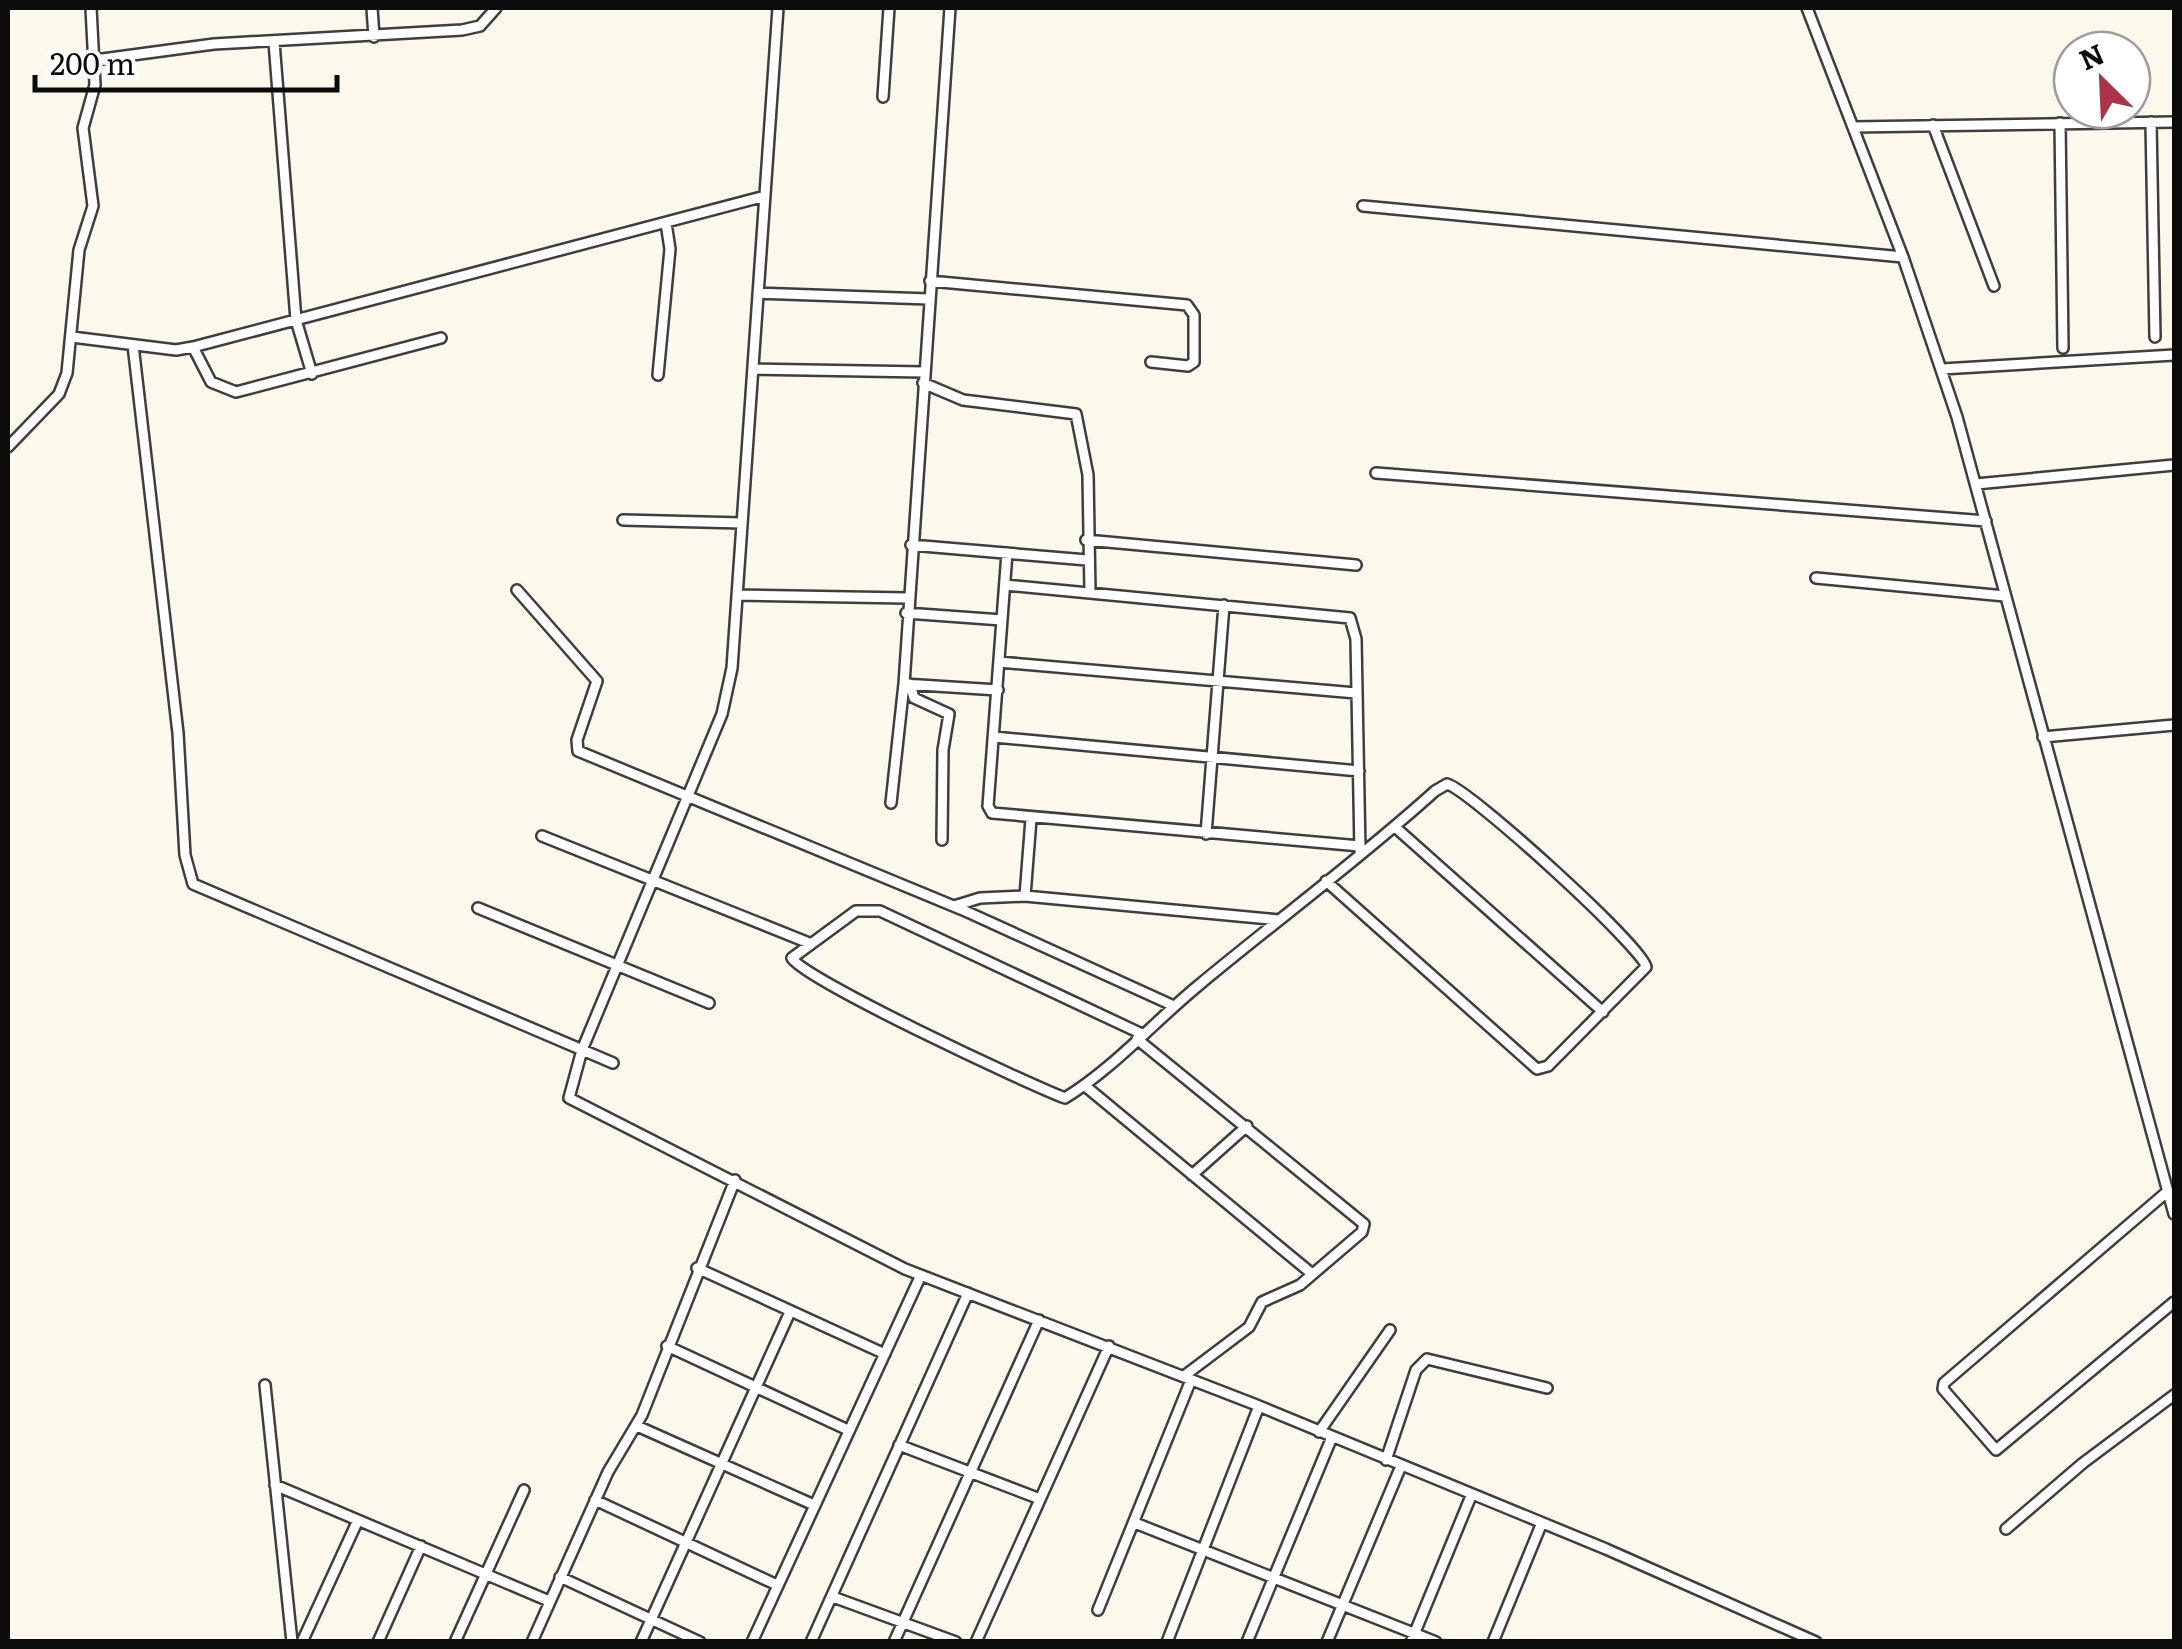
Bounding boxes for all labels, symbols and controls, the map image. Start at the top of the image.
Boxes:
scale bar [35,30,338,92]
north arrow [2052,30,2152,130]
text: N [2072,31,2110,79]
text: 200 m [50,40,135,84]

